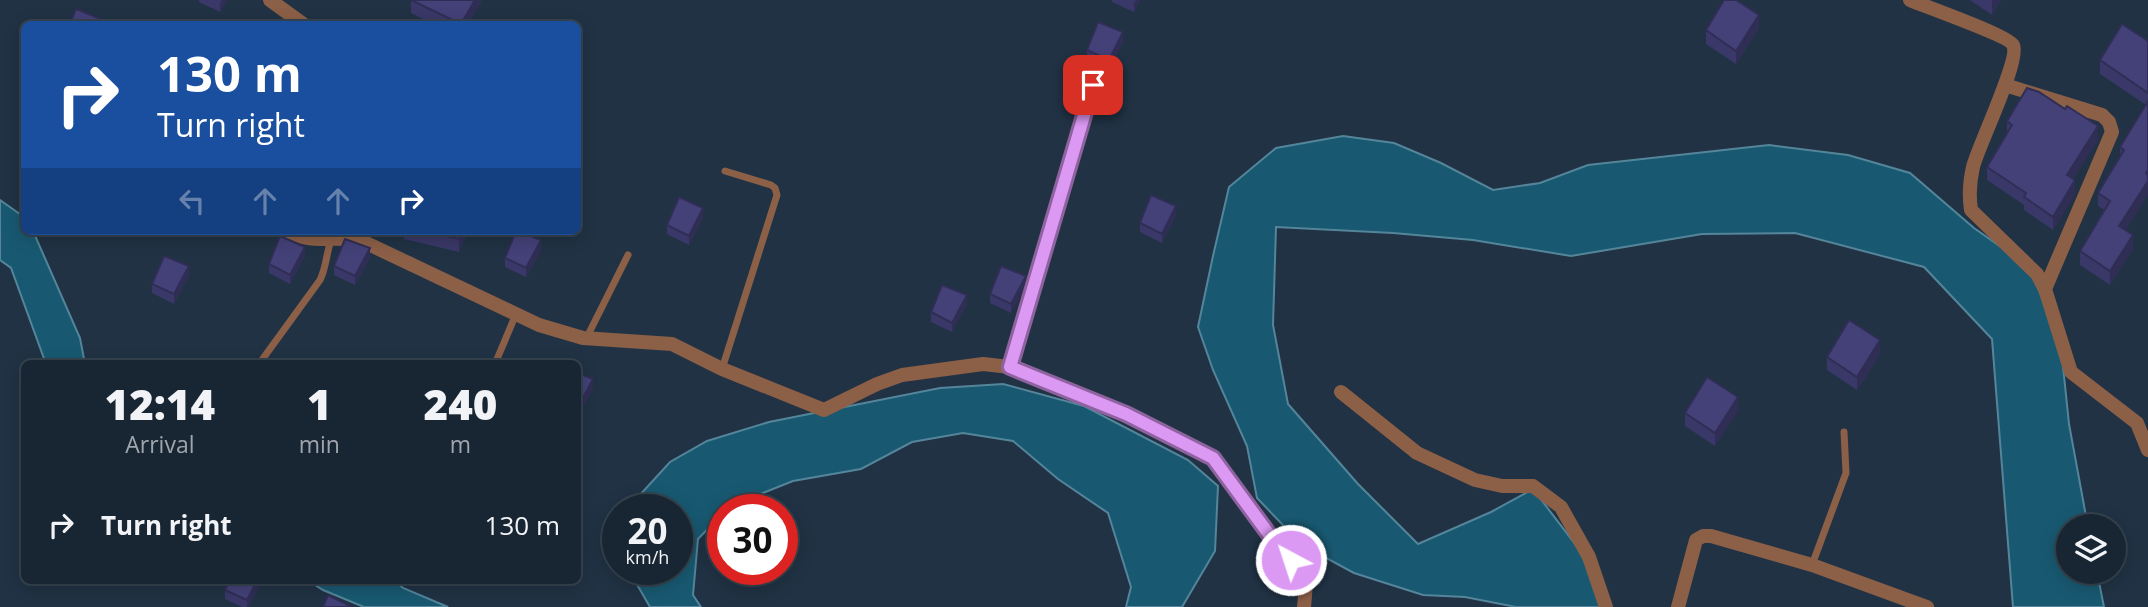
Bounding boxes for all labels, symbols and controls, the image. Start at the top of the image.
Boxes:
text: 130 m [157,40,302,106]
icon: right [42,49,133,140]
pin [1063,55,1123,115]
icon: arrive [1074,66,1112,104]
text: Turn right [157,103,305,146]
icon: left [173,182,211,220]
icon: ahead [246,182,284,220]
icon: ahead [319,182,357,220]
icon: right [392,182,430,220]
text: 12:14 [105,375,215,432]
text: 1 [307,375,332,432]
text: 240 [424,375,497,432]
text: Arrival [125,428,195,460]
text: min [299,428,340,460]
text: m [450,428,471,460]
speed limit sign: 30 [707,494,798,585]
icon: right [42,506,80,544]
text: Turn right [101,507,232,543]
text: 130 m [485,507,560,543]
text: 20 [627,507,668,554]
map controls [2056,514,2126,584]
button: layers [2056,514,2126,584]
position arrow [1254,523,1328,597]
text: km/h [626,545,669,569]

